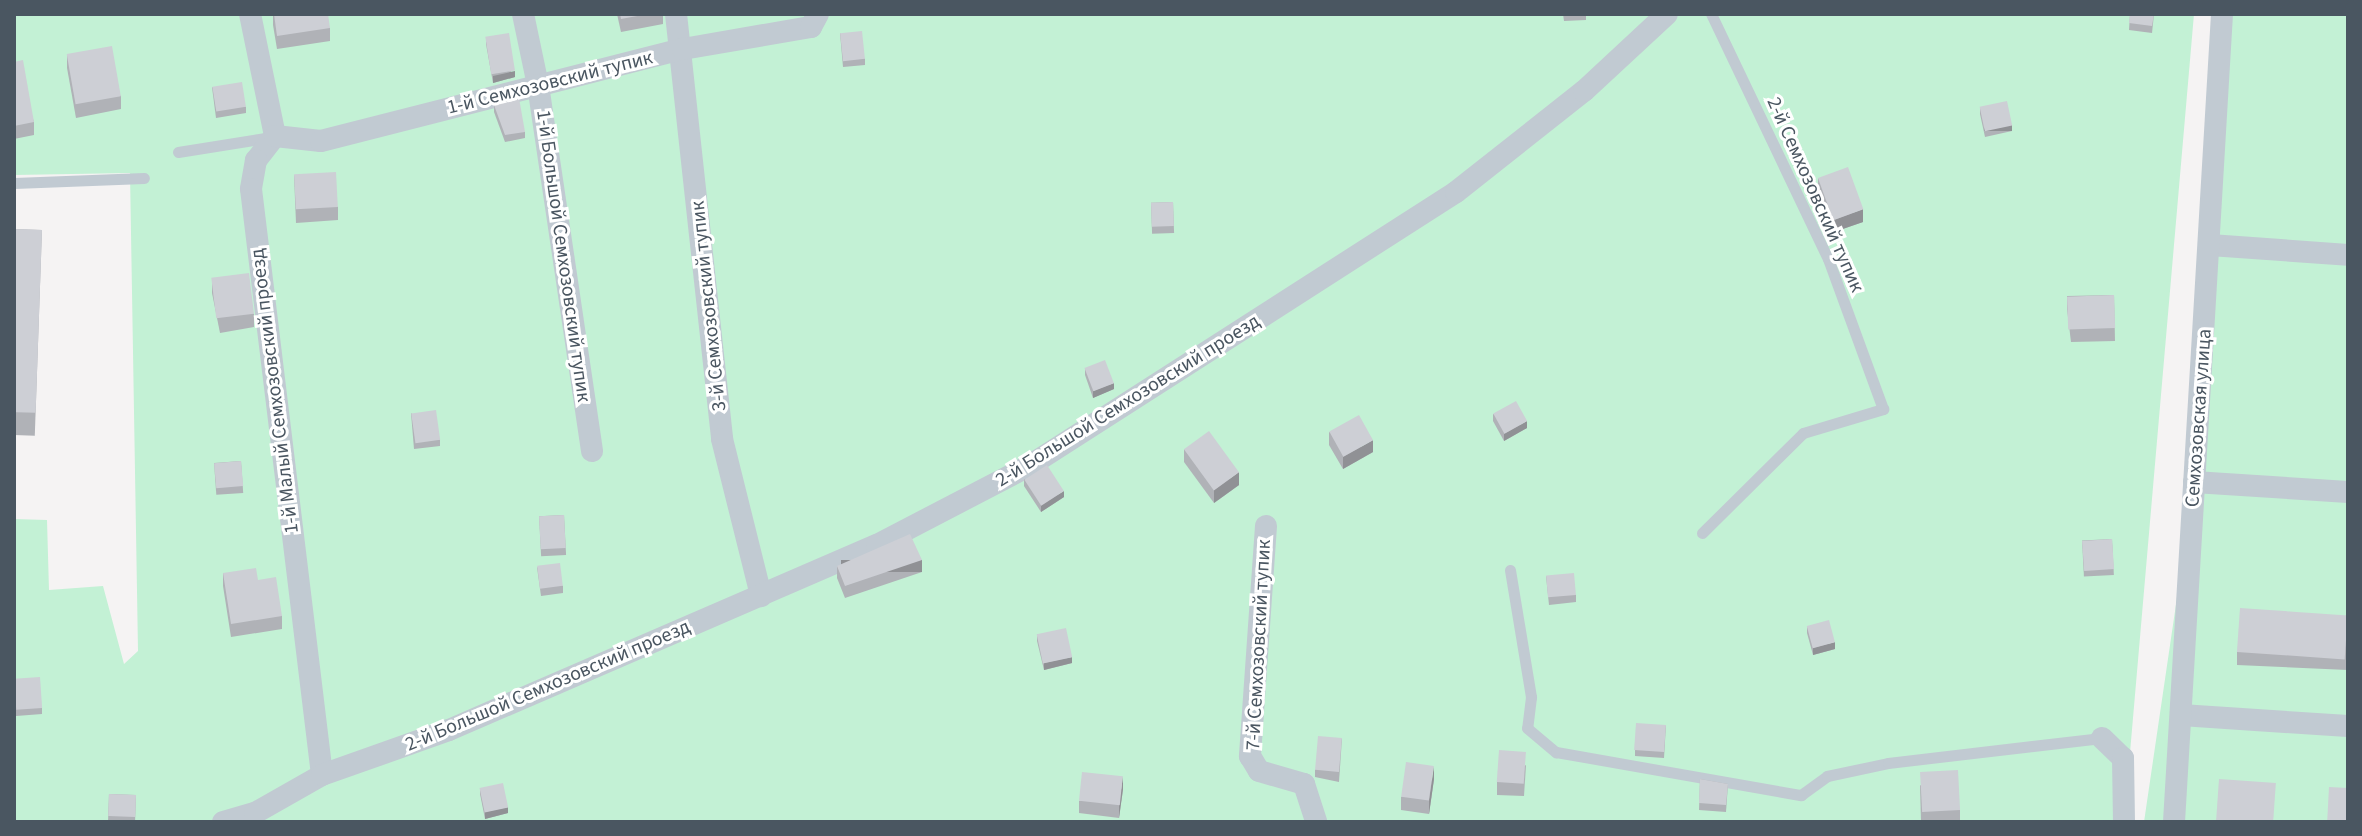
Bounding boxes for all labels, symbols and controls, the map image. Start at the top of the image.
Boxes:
street label: 1-й Семхозовский тупик [445,46,655,120]
street label: 2-й Семхозовский тупик [1761,94,1869,296]
street label: 1-й Большой Семхозовский тупик [531,108,595,404]
street label: 3-й Семхозовский тупик [686,200,732,412]
street label: 1-й Малый Семхозовский проезд [246,247,304,535]
street label: 2-й Большой Семхозовский проезд [991,309,1265,493]
street label: Семхозовская улица [2181,328,2217,508]
street label: 7-й Семхозовский тупик [1241,539,1277,751]
street label: 2-й Большой Семхозовский проезд [402,615,694,757]

